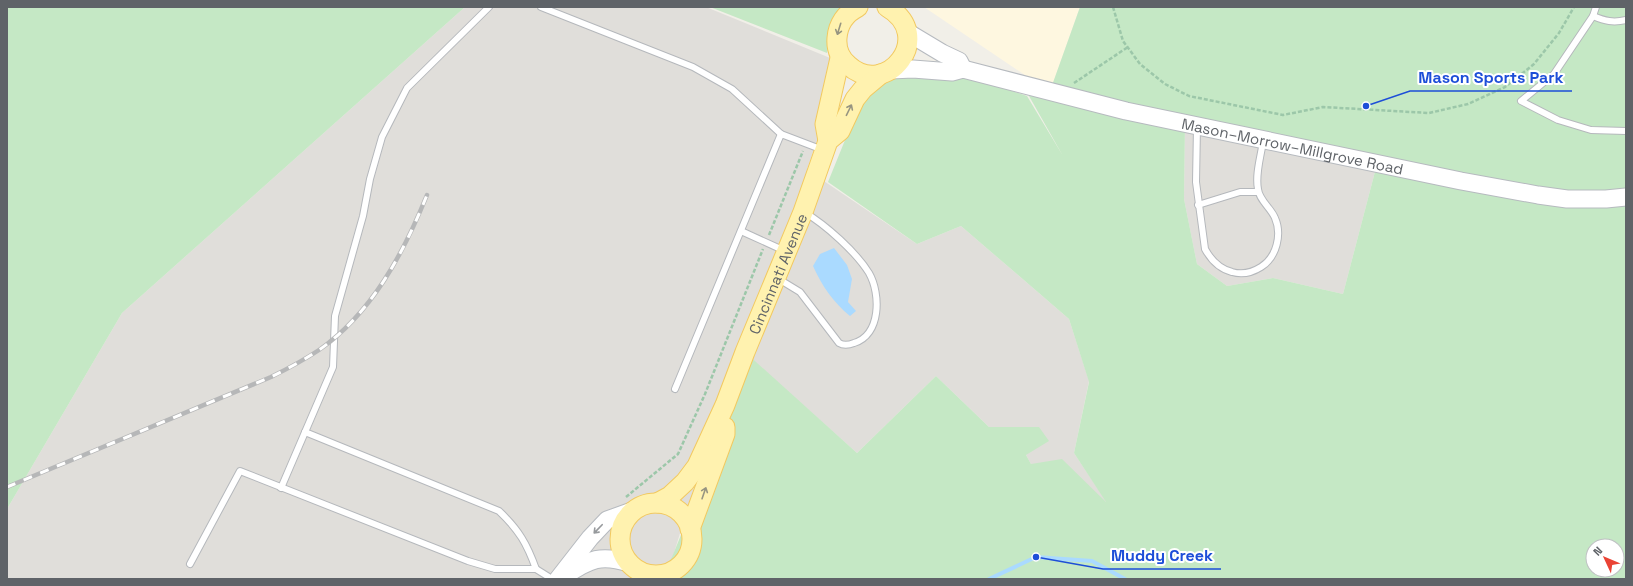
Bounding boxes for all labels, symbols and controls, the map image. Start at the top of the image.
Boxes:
one-way arrow [835,22,842,35]
callout: Mason Sports Park [1410,63,1572,91]
text: Mason Sports Park [1418,67,1564,88]
one-way arrow [846,104,854,116]
street label: Mason–Morrow–Millgrove Road [1180,113,1405,178]
street label: Cincinnati Avenue [744,210,811,337]
one-way arrow [700,487,708,499]
one-way arrow [594,524,603,534]
north arrow [1585,538,1625,578]
callout: Muddy Creek [1103,541,1221,569]
text: N [1590,544,1605,559]
text: Muddy Creek [1111,545,1213,566]

